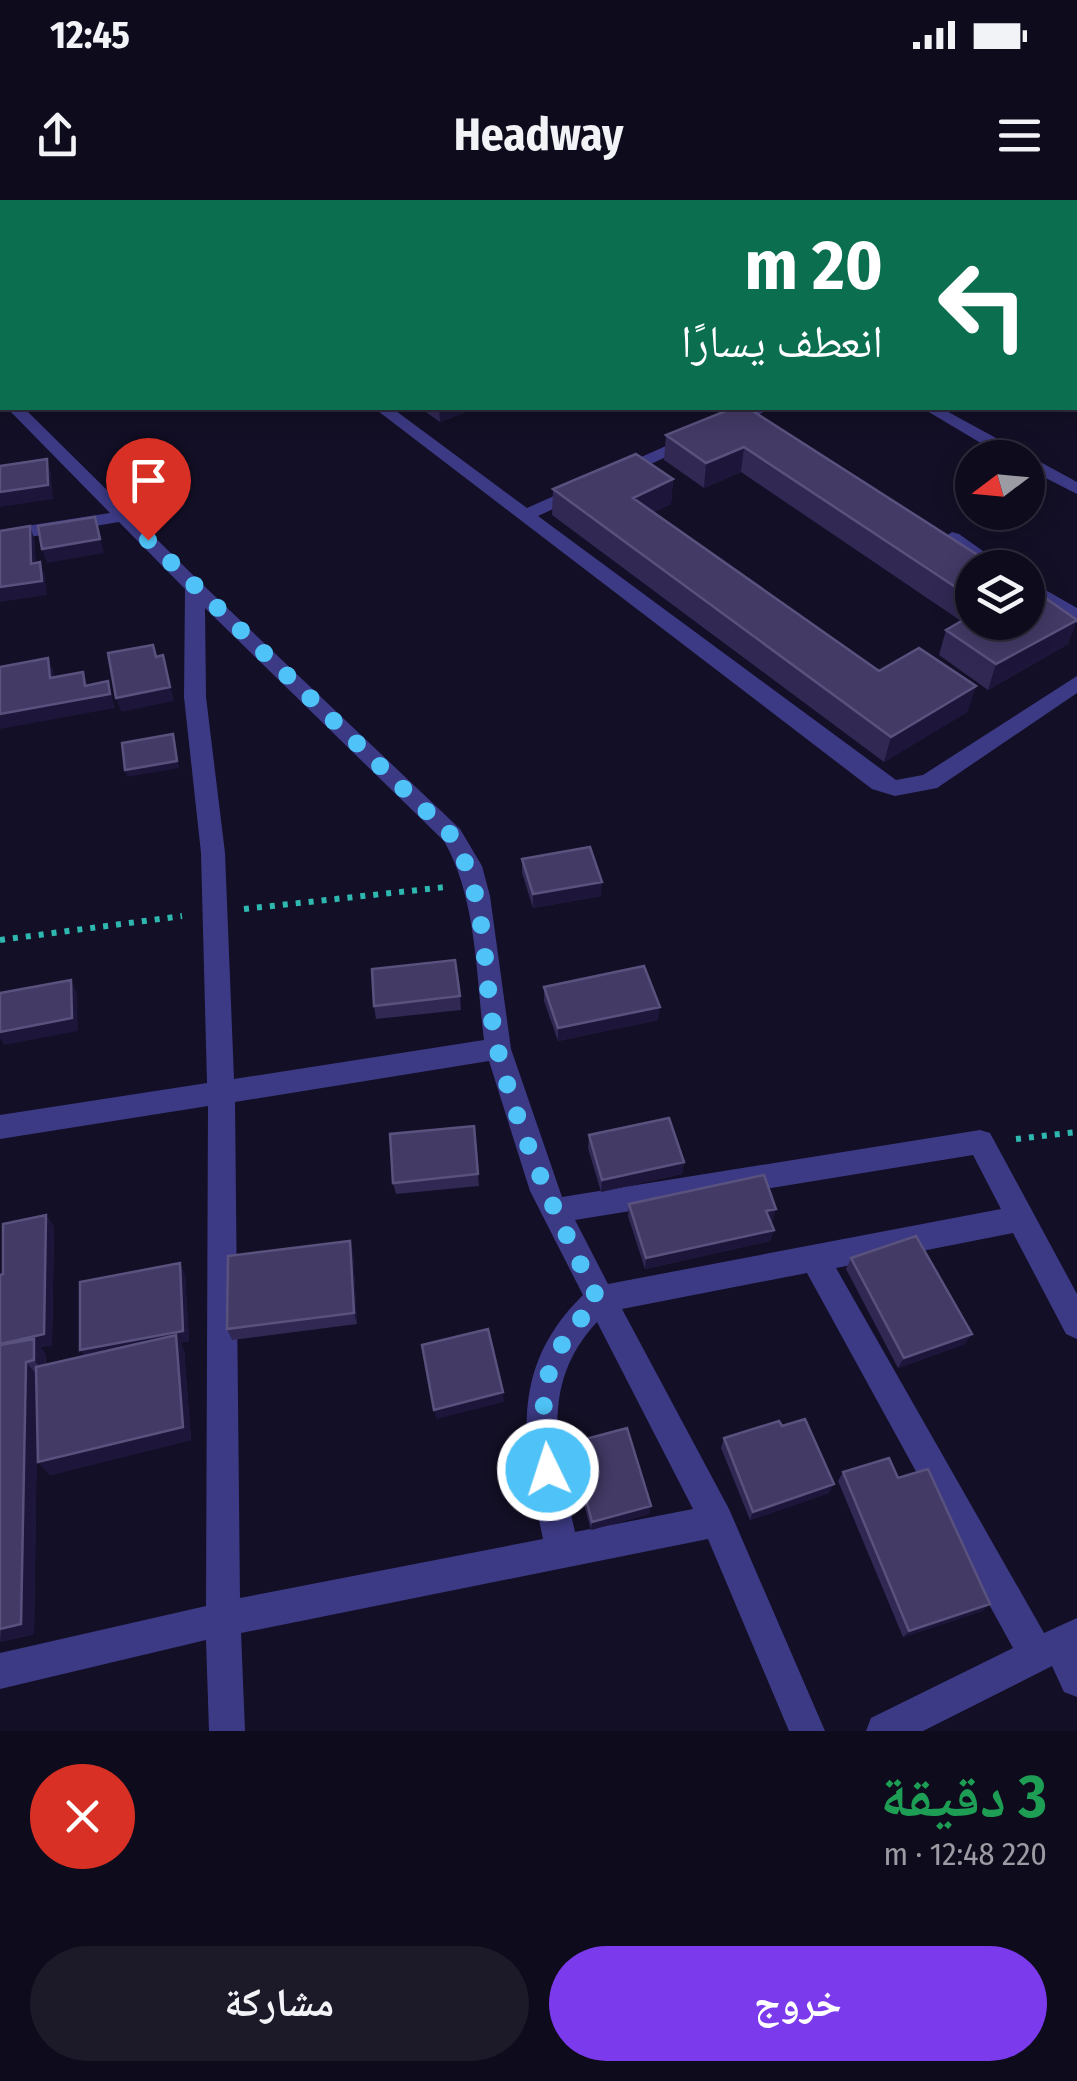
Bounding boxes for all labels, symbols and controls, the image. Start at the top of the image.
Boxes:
text: 12:45 [50,12,130,58]
icon: share [30,108,85,163]
text: Headway [454,108,623,162]
icon: menu [992,108,1047,163]
text: 20 m [744,224,883,308]
icon: left [918,240,1048,370]
text: انعطف يسارًا [681,315,883,369]
pin [106,438,191,541]
north arrow [955,440,1045,530]
map controls [955,440,1045,640]
icon: arrive [121,453,176,508]
button: layers [955,550,1045,640]
position arrow [496,1418,600,1522]
text: 3 دقيقة [880,1761,1047,1833]
button: close [30,1764,135,1869]
text: 220 m · 12:48 [883,1835,1047,1873]
button: مشاركة [30,1946,529,2061]
button: خروج [549,1946,1047,2061]

